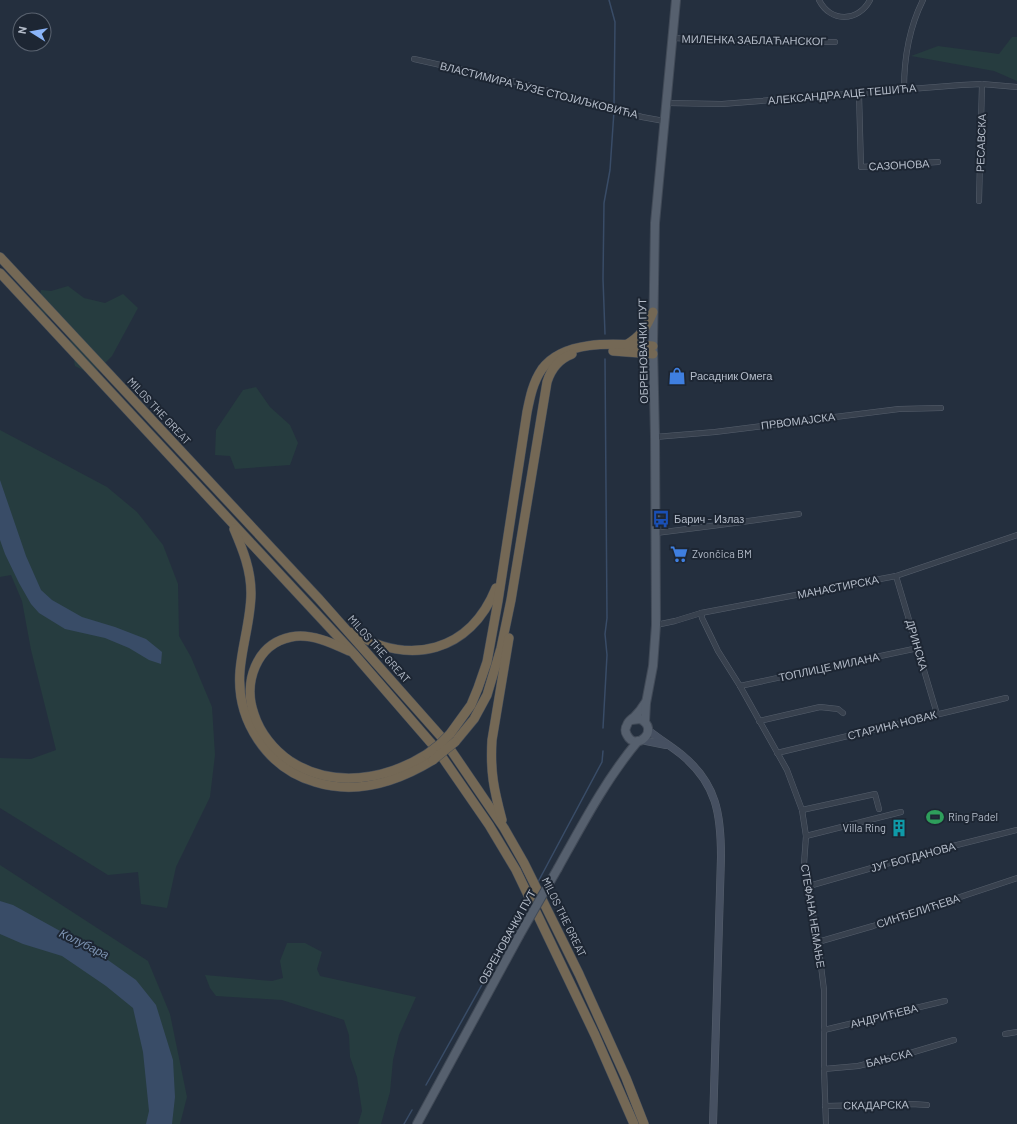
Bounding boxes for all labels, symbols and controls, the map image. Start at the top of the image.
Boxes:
north arrow [12,12,52,52]
text: N [15,25,29,35]
street label: МИЛЕНКА ЗАБЛАЋАНСКОГ [682,32,826,47]
street label: ВЛАСТИМИРА ЂУЗЕ СТОЈИЉКОВИЋА [439,59,640,121]
street label: АЛЕКСАНДРА АЦЕ ТЕШИЋА [767,80,917,106]
street label: РЕСАВСКА [973,113,988,172]
street label: САЗОНОВА [868,156,930,173]
street label: ОБРЕНОВАЧКИ ПУТ [635,298,650,404]
shop icon: Расадник Омега [667,366,687,386]
place label: Расадник Омега [690,369,773,382]
street label: MILOS THE GREAT [125,374,194,447]
street label: ПРВОМАЈСКА [760,409,836,431]
bus stop icon: Барич - Излаз [651,509,671,529]
place label: Барич - Излаз [674,512,744,525]
supermarket icon: Zvončica BM [669,544,689,564]
place label: Zvončica BM [692,547,752,560]
street label: МАНАСТИРСКА [796,572,880,601]
street label: MILOS THE GREAT [345,612,413,685]
street label: ДРИНСКА [904,618,931,672]
street label: ТОПЛИЦЕ МИЛАНА [777,649,881,684]
street label: СТАРИНА НОВАК [846,707,938,742]
sports icon: Ring Padel [925,807,945,827]
place label: Ring Padel [948,810,998,823]
building icon: Villa Ring [889,818,909,838]
place label: Villa Ring [842,821,886,834]
street label: ЈУГ БОГДАНОВА [869,839,957,874]
street label: СТЕФАНА НЕМАЊЕ [799,863,828,969]
street label: MILOS THE GREAT [540,875,589,959]
street label: ОБРЕНОВАЧКИ ПУТ [475,887,538,986]
street label: СИНЂЕЛИЋЕВА [875,891,962,930]
water label: Колубара [57,925,112,962]
street label: АНДРИЋЕВА [849,1001,920,1030]
street label: БАЊСКА [864,1045,914,1070]
street label: СКАДАРСКА [843,1097,910,1112]

